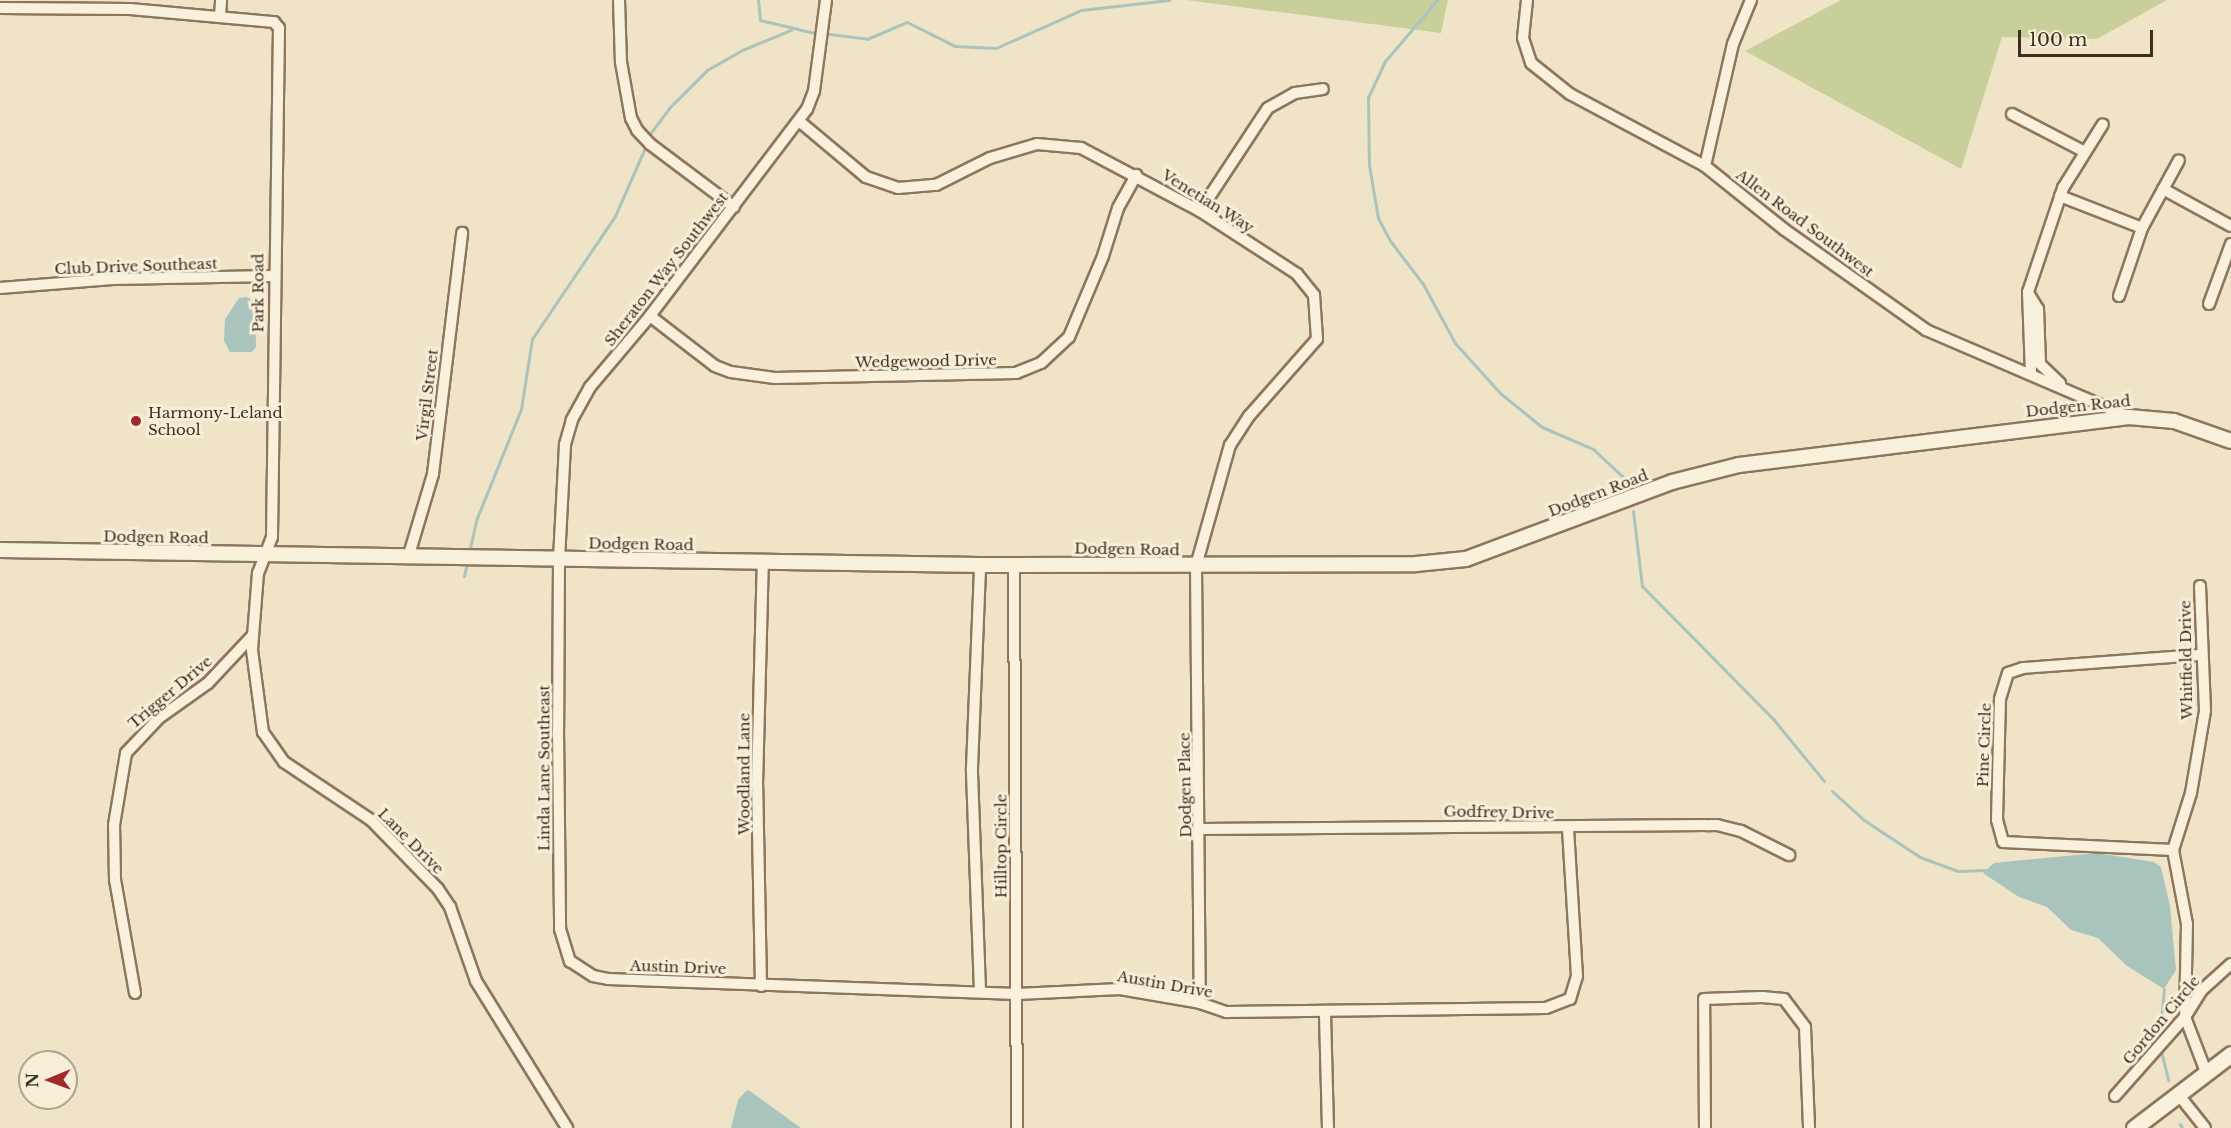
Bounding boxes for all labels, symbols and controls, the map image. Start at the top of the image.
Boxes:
scale bar [2021,18,2156,56]
text: 100 m [2029,29,2087,51]
street label: Venetian Way [1158,165,1258,237]
street label: Allen Road Southwest [1733,165,1877,281]
street label: Sheraton Way Southwest [600,188,732,350]
street label: Park Road [249,253,267,333]
street label: Club Drive Southeast [54,254,218,278]
street label: Virgil Street [412,348,442,442]
street label: Wedgewood Drive [855,351,997,371]
street label: Dodgen Road [2025,392,2131,420]
place label: Harmony-Leland School [148,403,283,438]
marker: Harmony-Leland School [129,414,143,428]
street label: Dodgen Road [1546,466,1650,520]
street label: Dodgen Road [103,527,209,547]
street label: Dodgen Road [588,534,694,554]
street label: Dodgen Road [1074,539,1180,559]
street label: Whitfield Drive [2176,600,2196,720]
street label: Trigger Drive [124,652,216,732]
street label: Linda Lane Southeast [535,685,553,851]
street label: Pine Circle [1974,703,1994,787]
street label: Woodland Lane [735,713,753,835]
street label: Dodgen Place [1175,732,1195,838]
street label: Hilltop Circle [992,794,1010,898]
street label: Godfrey Drive [1443,802,1555,822]
street label: Lane Drive [374,804,448,878]
street label: Austin Drive [629,956,727,978]
street label: Austin Drive [1116,967,1214,1001]
street label: Gordon Circle [2119,972,2203,1068]
north arrow [18,1050,78,1110]
text: N [22,1073,42,1088]

